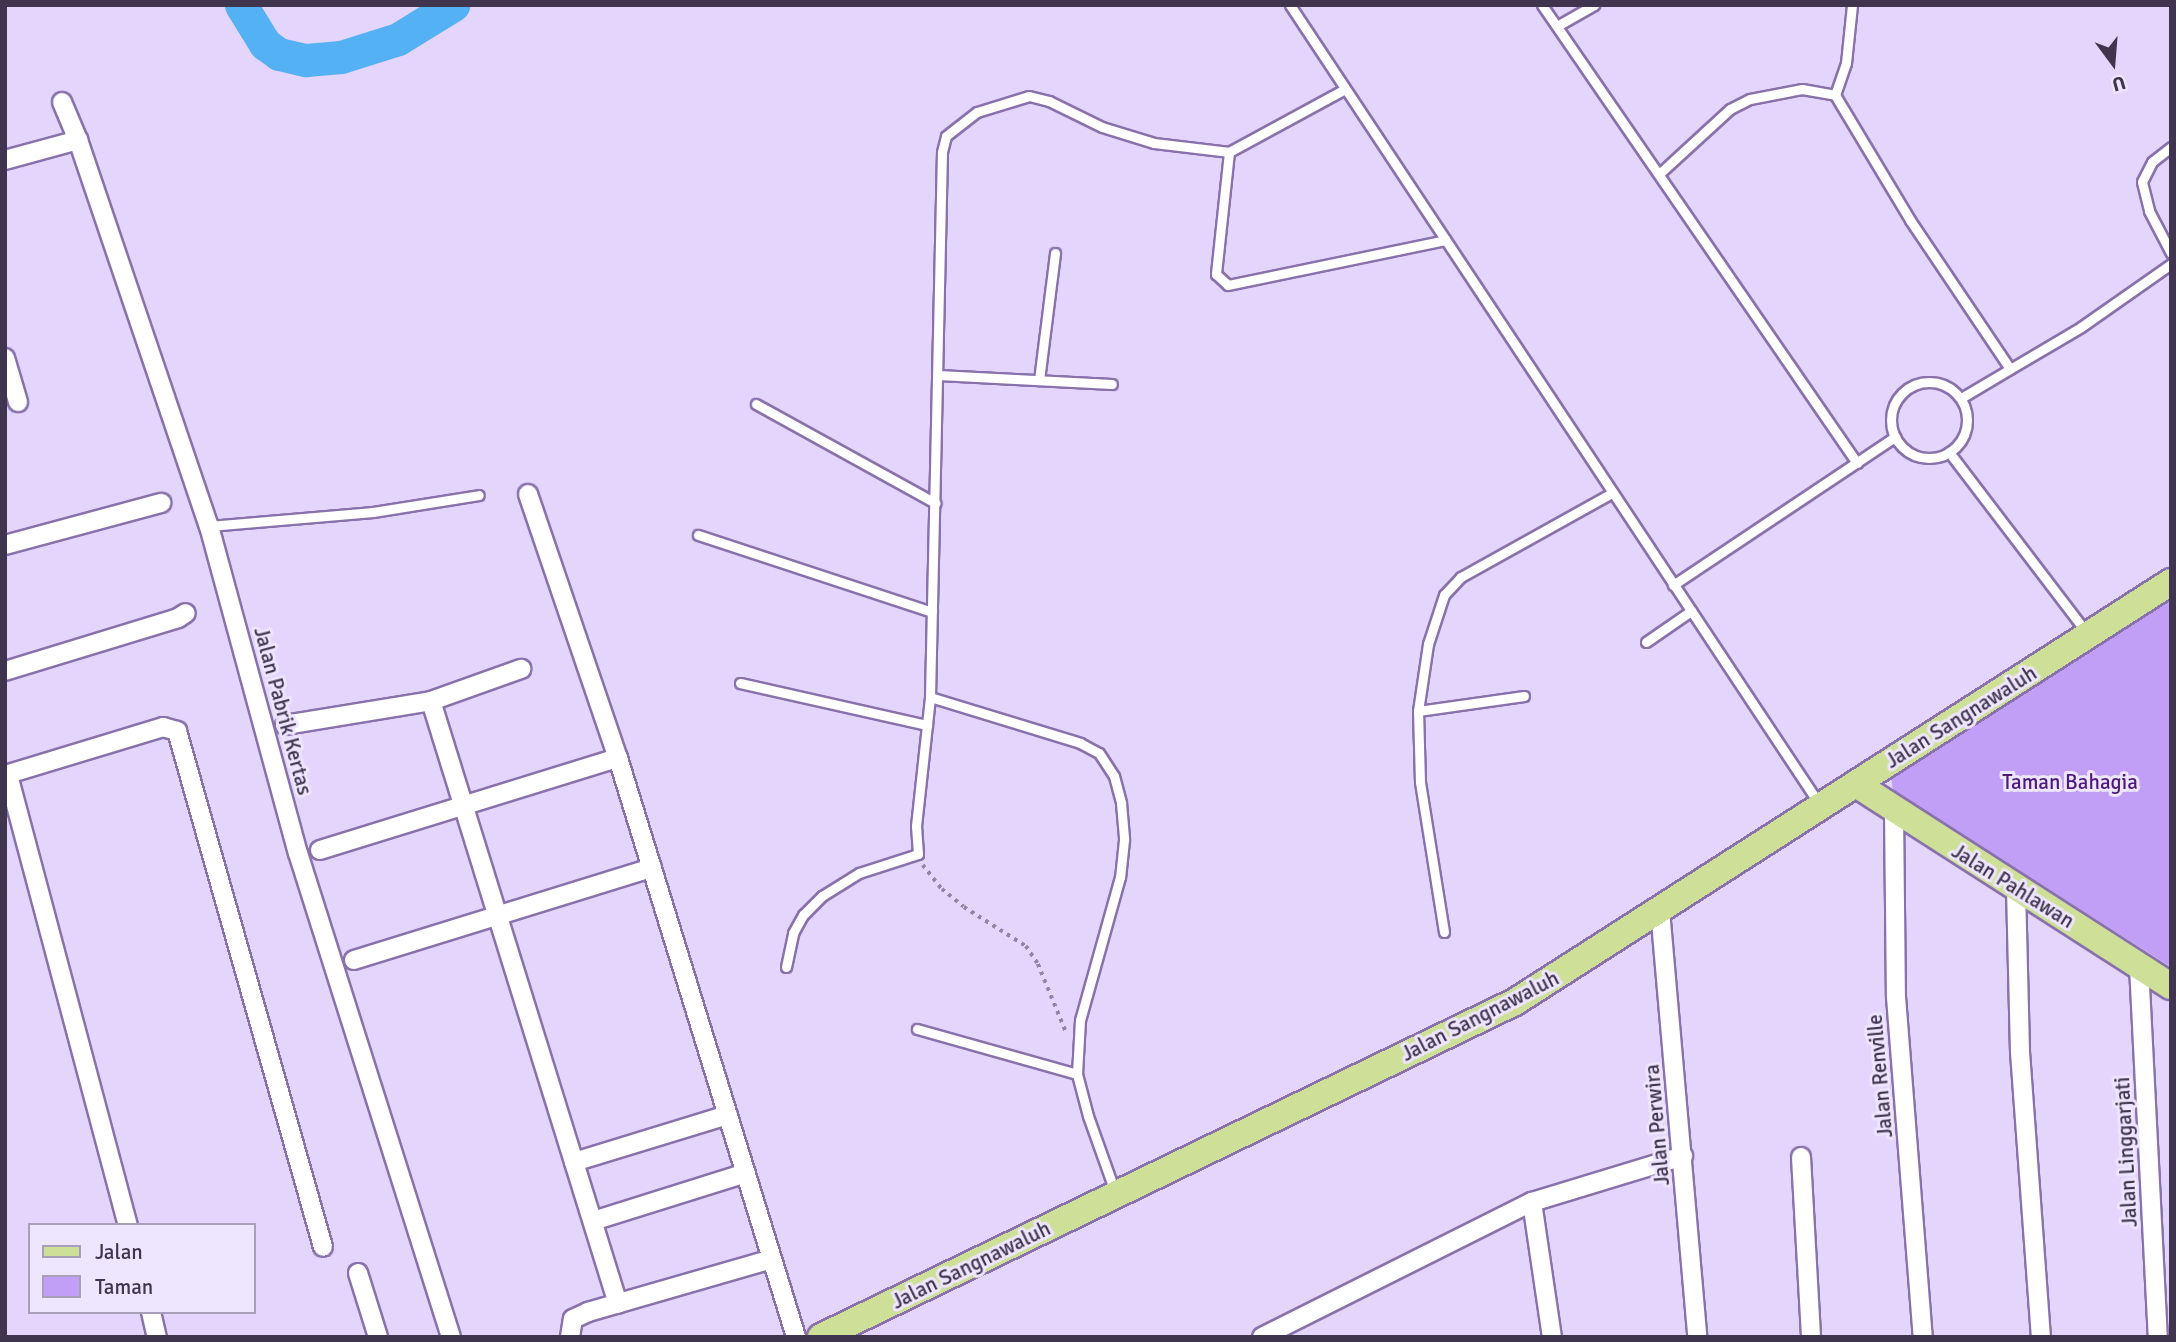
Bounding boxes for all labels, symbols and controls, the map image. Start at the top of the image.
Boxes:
north arrow [2078,28,2148,98]
text: U [2109,70,2128,96]
street label: Jalan Pabrik Kertas [248,624,318,798]
street label: Jalan Sangnawaluh [1881,660,2041,774]
park label: Taman Bahagia [2002,769,2138,795]
street label: Jalan Pahlawan [1947,838,2079,934]
street label: Jalan Sangnawaluh [1397,965,1563,1067]
street label: Jalan Renville [1862,1013,1898,1139]
street label: Jalan Perwira [1639,1063,1675,1187]
street label: Jalan Linggarjati [2109,1076,2143,1228]
street label: Jalan Sangnawaluh [887,1216,1055,1314]
legend [28,1223,256,1314]
text: Jalan [95,1239,143,1265]
text: Taman [95,1274,153,1300]

